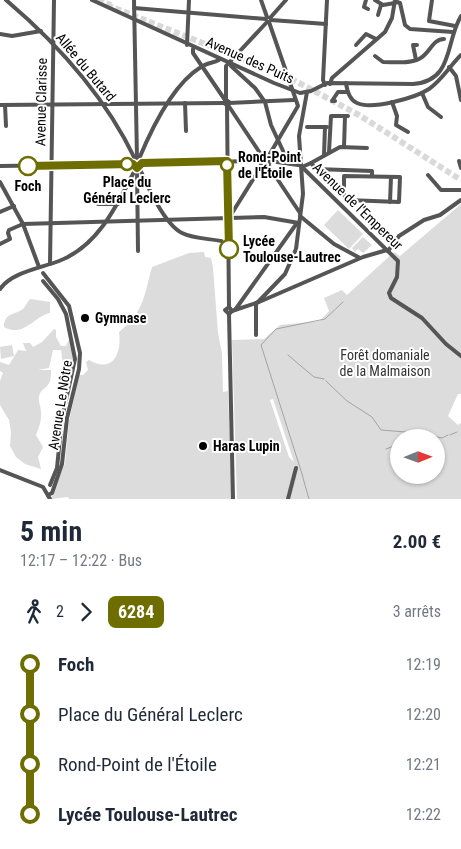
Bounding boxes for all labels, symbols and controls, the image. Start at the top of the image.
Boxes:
street label: Allée du Butard [53,30,119,104]
street label: Avenue des Puits [203,33,297,87]
street label: Avenue Clarisse [32,57,50,146]
place label: Rond-Point de l'Étoile [238,149,301,181]
marker: Foch [18,156,38,176]
marker: Place du Général Leclerc [120,157,134,171]
marker: Rond-Point de l'Étoile [220,158,234,172]
street label: Avenue de l'Empereur [310,159,406,253]
place label: Place du Général Leclerc [83,174,171,206]
place label: Foch [15,178,42,194]
place label: Lycée Toulouse-Lautrec [243,233,341,265]
marker: Lycée Toulouse-Lautrec [219,239,239,259]
place label: Gymnase [95,310,147,326]
marker: Gymnase [79,312,91,324]
park label: Forêt domaniale de la Malmaison [340,347,431,379]
street label: Avenue Le Nôtre [45,359,75,451]
north arrow [390,429,445,484]
map controls [390,429,445,484]
place label: Haras Lupin [213,438,280,454]
marker: Haras Lupin [197,440,209,452]
text: 5 min [20,515,82,548]
text: 2.00 € [393,530,441,553]
text: 12:17 – 12:22 · Bus [20,551,142,570]
icon: walk [20,598,48,626]
icon: forward [72,598,100,626]
text: 6284 [118,601,154,622]
text: 2 [56,602,64,621]
text: 3 arrêts [393,602,441,621]
text: Foch [58,653,94,676]
text: 12:19 [406,655,441,674]
text: Place du Général Leclerc [58,703,243,726]
text: 12:20 [406,705,441,724]
text: Rond-Point de l'Étoile [58,753,217,776]
text: 12:21 [406,755,441,774]
text: Lycée Toulouse-Lautrec [58,803,238,826]
text: 12:22 [406,805,441,824]

